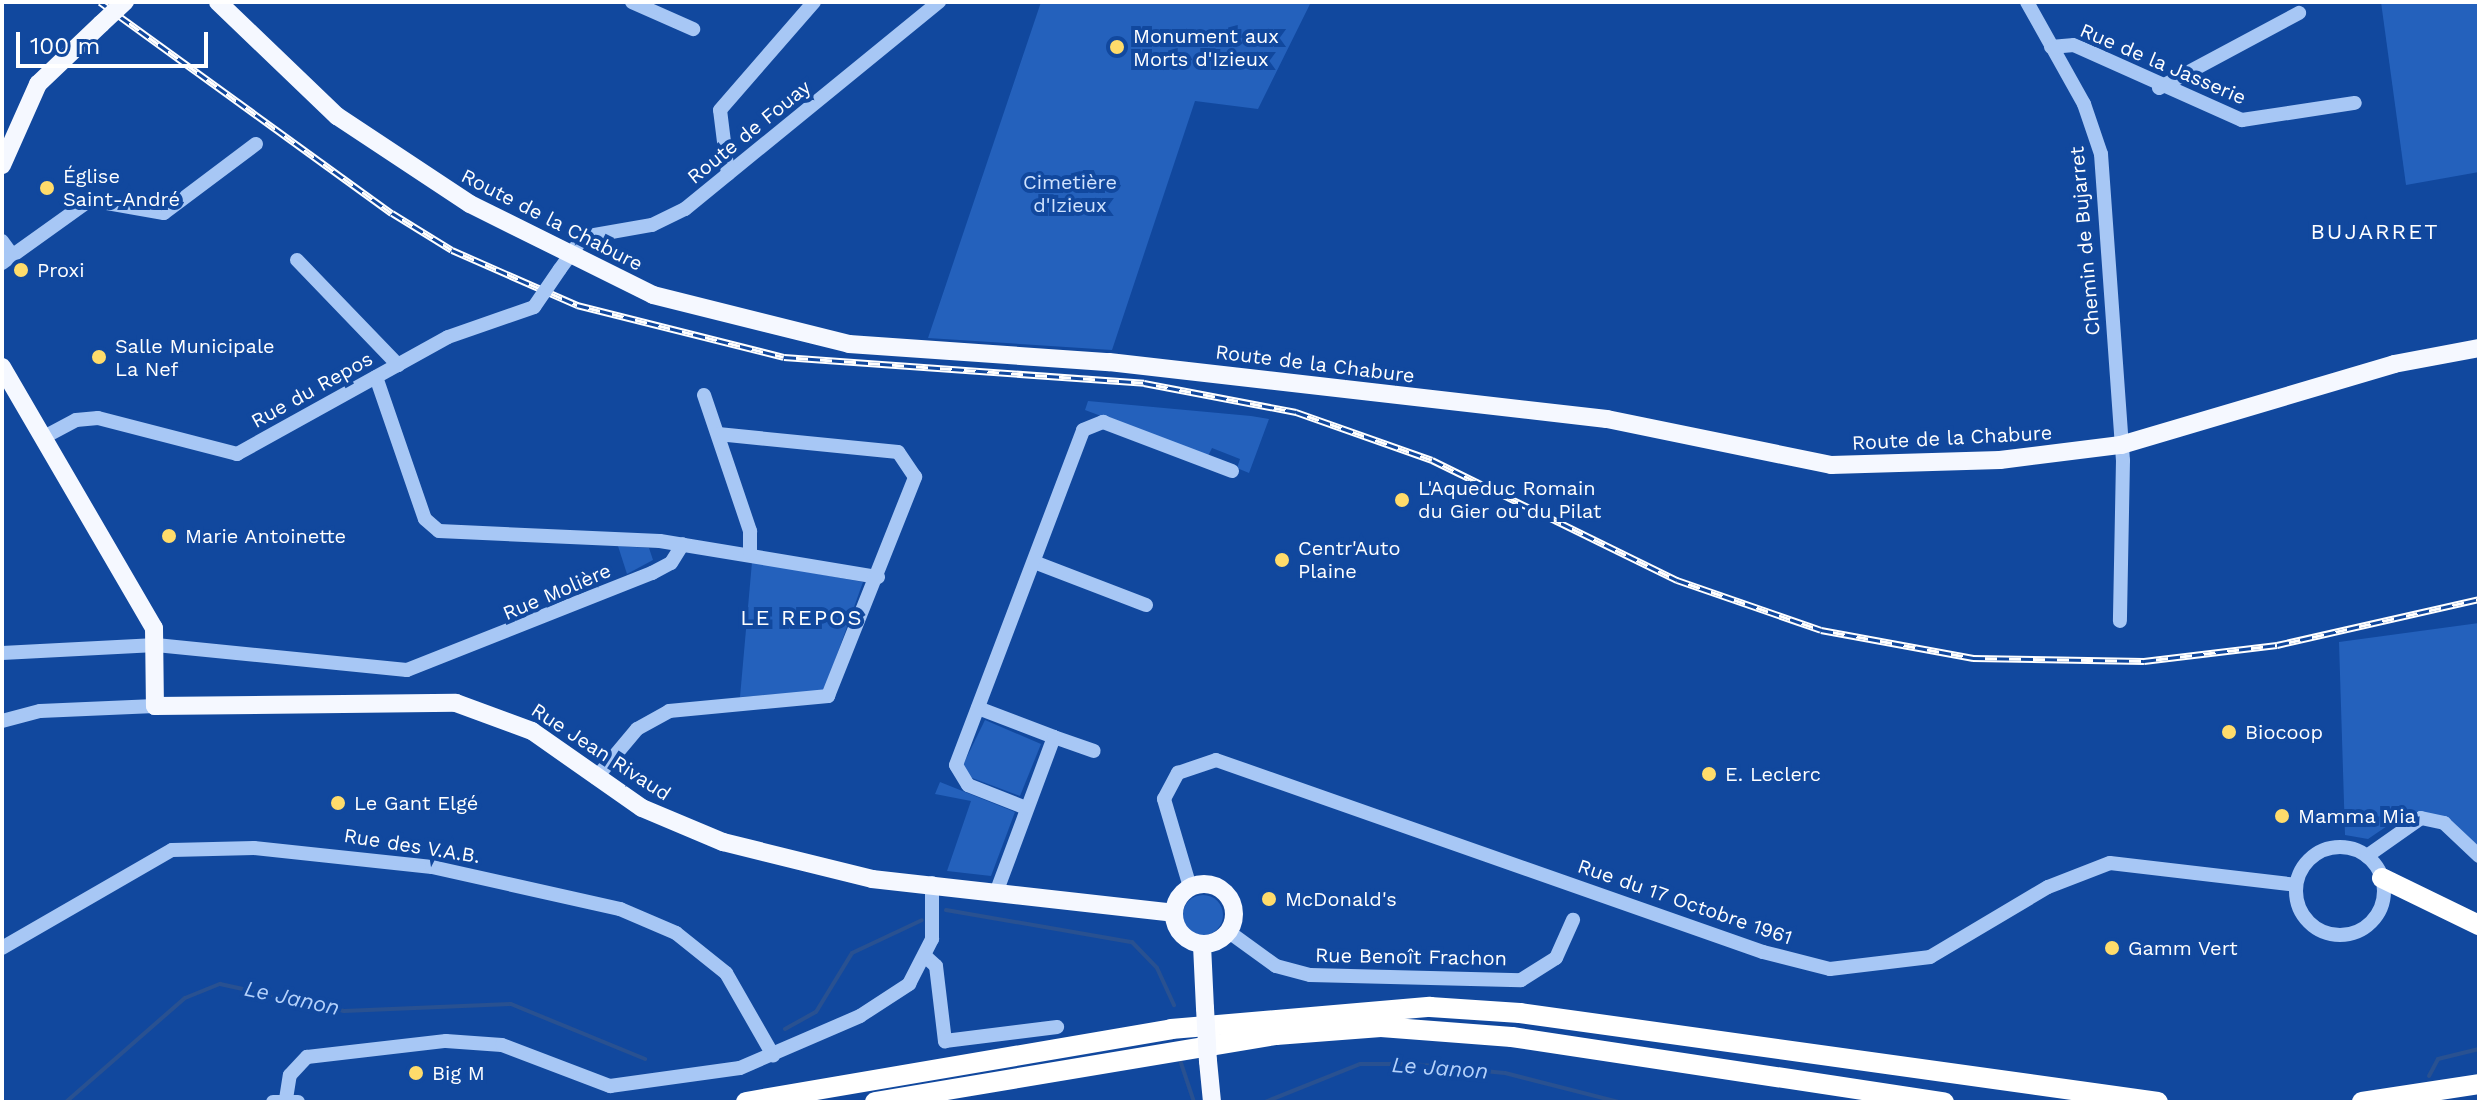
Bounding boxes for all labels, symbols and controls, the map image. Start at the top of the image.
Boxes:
scale bar [20,16,212,66]
street label: Rue de la Jasserie [2076,18,2250,110]
place label: Monument aux Morts d'Izieux [1133,24,1279,71]
text: 100 m [30,32,100,60]
marker: Monument aux Morts d'Izieux [1108,38,1126,56]
street label: Route de Fouay [683,75,815,189]
street label: Chemin de Bujarret [2065,145,2105,337]
place label: Église Saint-André [63,164,180,211]
street label: Route de la Chabure [457,164,647,276]
park label: Cimetière d'Izieux [1023,170,1117,217]
marker: Église Saint-André [38,179,56,197]
district label: BUJARRET [2311,219,2439,245]
place label: Proxi [37,258,85,282]
marker: Proxi [12,261,30,279]
place label: Salle Municipale La Nef [115,334,275,381]
street label: Route de la Chabure [1214,340,1416,388]
street label: Rue du Repos [247,347,377,433]
marker: Salle Municipale La Nef [90,348,108,366]
street label: Route de la Chabure [1851,421,2053,455]
place label: L'Aqueduc Romain du Gier ou du Pilat [1418,476,1602,523]
marker: L'Aqueduc Romain du Gier ou du Pilat [1393,491,1411,509]
place label: Marie Antoinette [185,524,347,548]
marker: Marie Antoinette [160,527,178,545]
place label: Centr'Auto Plaine [1298,536,1400,583]
marker: Centr'Auto Plaine [1273,551,1291,569]
street label: Rue Molière [499,558,615,626]
district label: LE REPOS [740,605,864,631]
street label: Rue Jean Rivaud [527,698,675,806]
place label: Biocoop [2245,720,2323,744]
marker: Biocoop [2220,723,2238,741]
place label: E. Leclerc [1725,762,1821,786]
marker: E. Leclerc [1700,765,1718,783]
place label: Le Gant Elgé [354,791,478,815]
marker: Le Gant Elgé [329,794,347,812]
place label: Mamma Mia [2298,804,2416,828]
marker: Mamma Mia [2273,807,2291,825]
street label: Rue des V.A.B. [342,823,482,869]
street label: Rue du 17 Octobre 1961 [1574,854,1796,950]
place label: McDonald's [1285,887,1397,911]
marker: McDonald's [1260,890,1278,908]
place label: Gamm Vert [2128,936,2238,960]
marker: Gamm Vert [2103,939,2121,957]
street label: Rue Benoît Frachon [1315,943,1507,971]
water label: Le Janon [242,975,342,1021]
water label: Le Janon [1391,1051,1489,1085]
place label: Big M [432,1061,485,1085]
marker: Big M [407,1064,425,1082]

